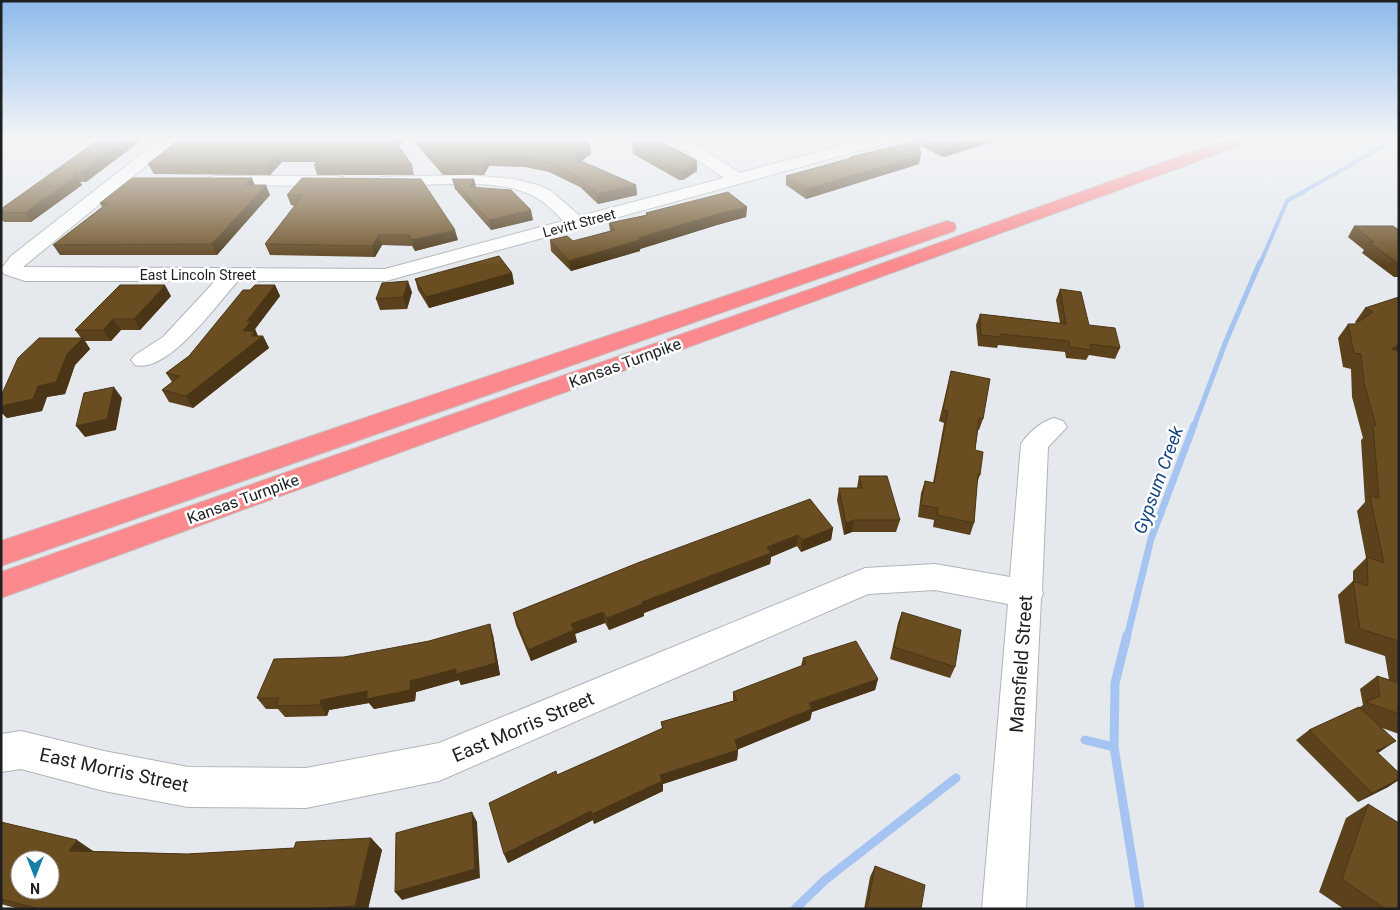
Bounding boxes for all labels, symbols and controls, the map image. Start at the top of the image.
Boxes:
street label: Levitt Street [541,206,618,240]
street label: East Lincoln Street [140,267,257,283]
street label: Kansas Turnpike [566,334,684,392]
water label: Gypsum Creek [1129,422,1188,537]
street label: Kansas Turnpike [184,470,302,528]
street label: Mansfield Street [1005,594,1037,734]
street label: East Morris Street [449,687,597,767]
street label: East Morris Street [38,743,190,797]
north arrow [10,850,60,900]
text: N [30,880,40,896]

